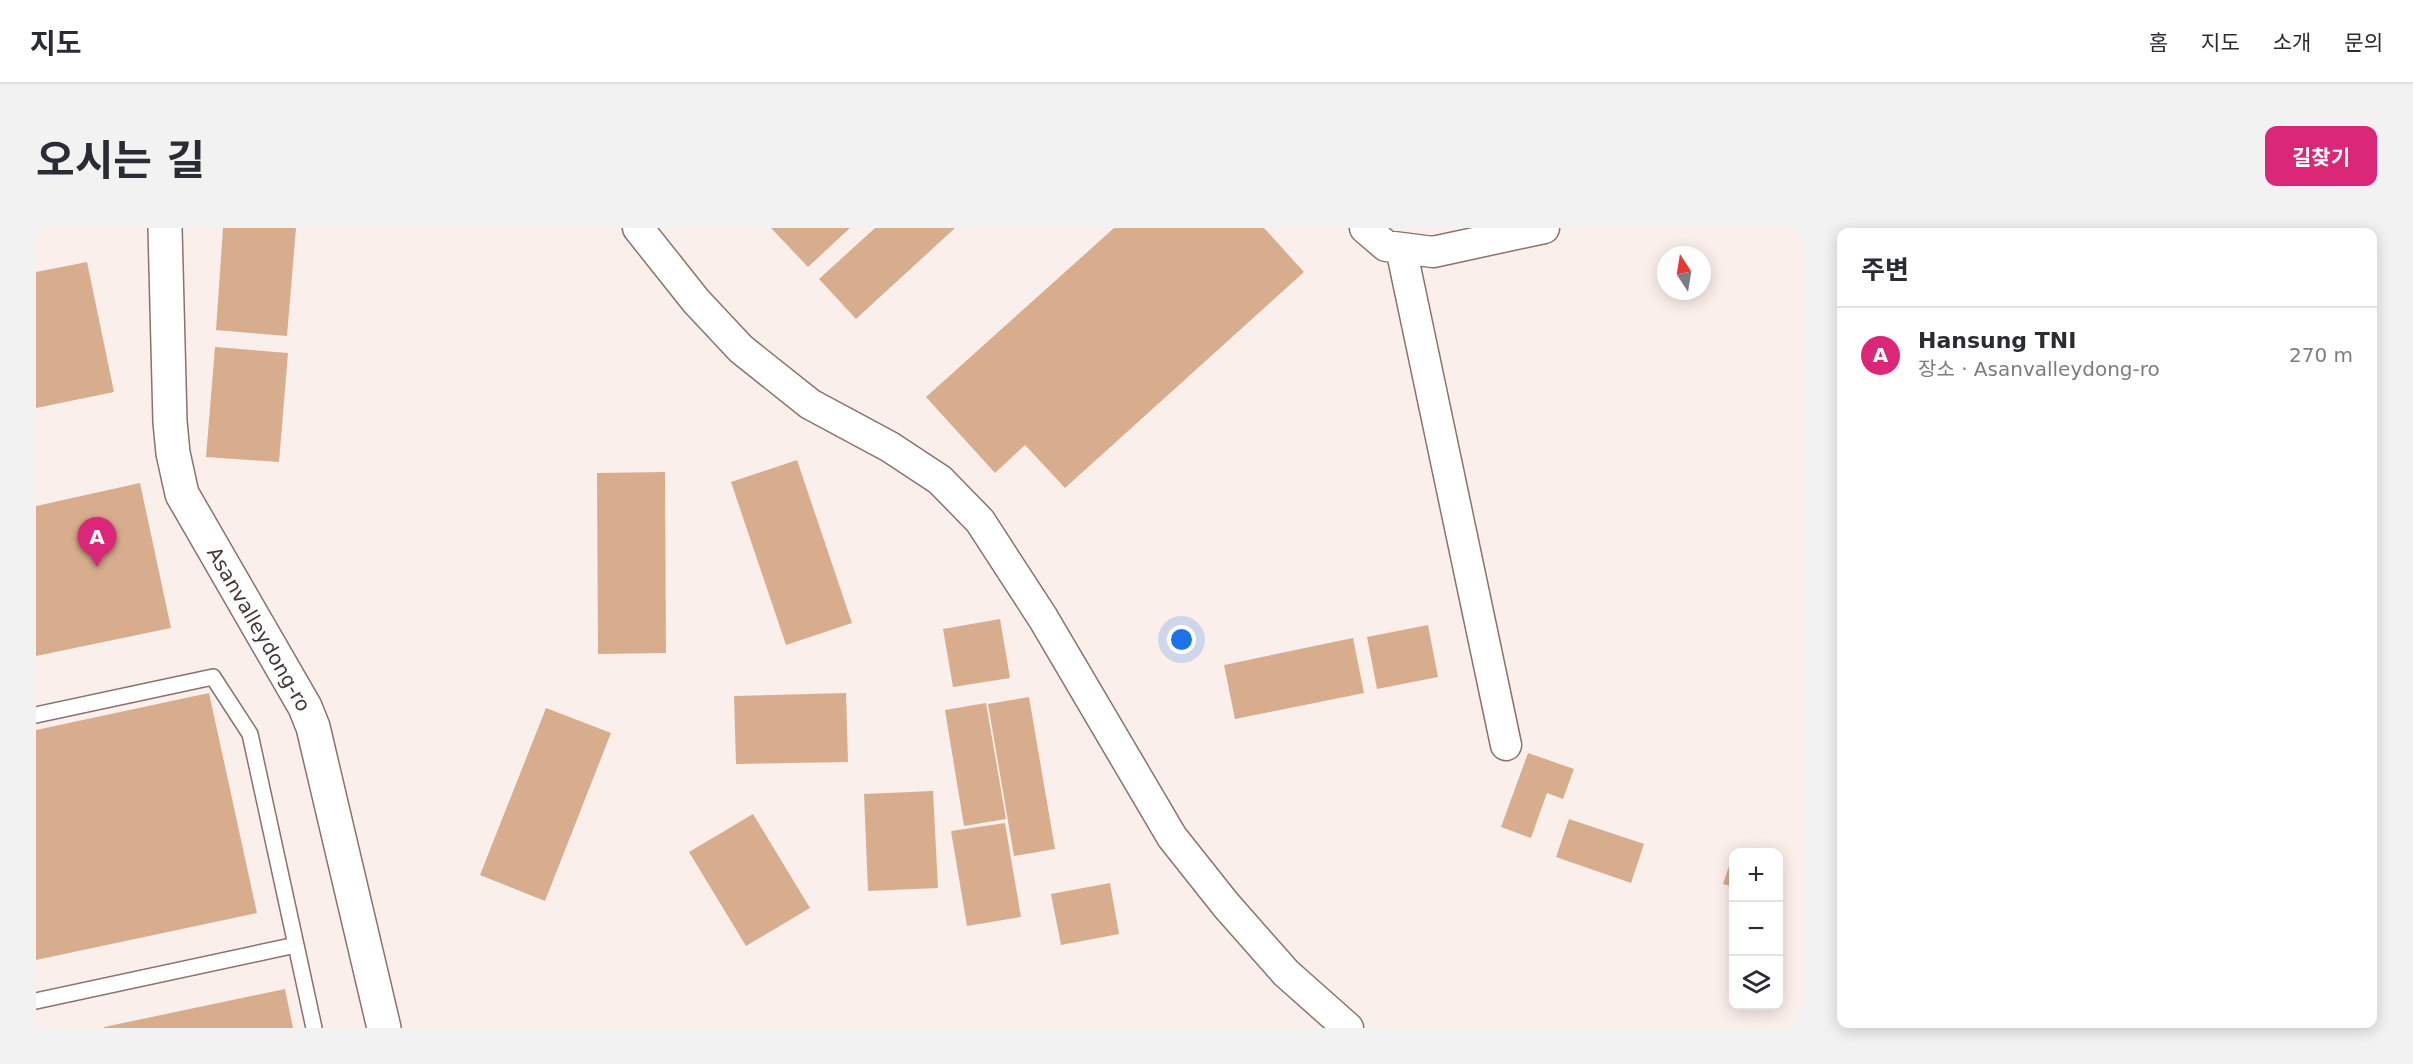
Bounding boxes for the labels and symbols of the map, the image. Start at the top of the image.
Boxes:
north arrow [1657,246,1711,300]
pin: A [78,518,116,567]
street label: Asanvalleydong-ro [202,542,316,716]
your location [1167,625,1196,654]

